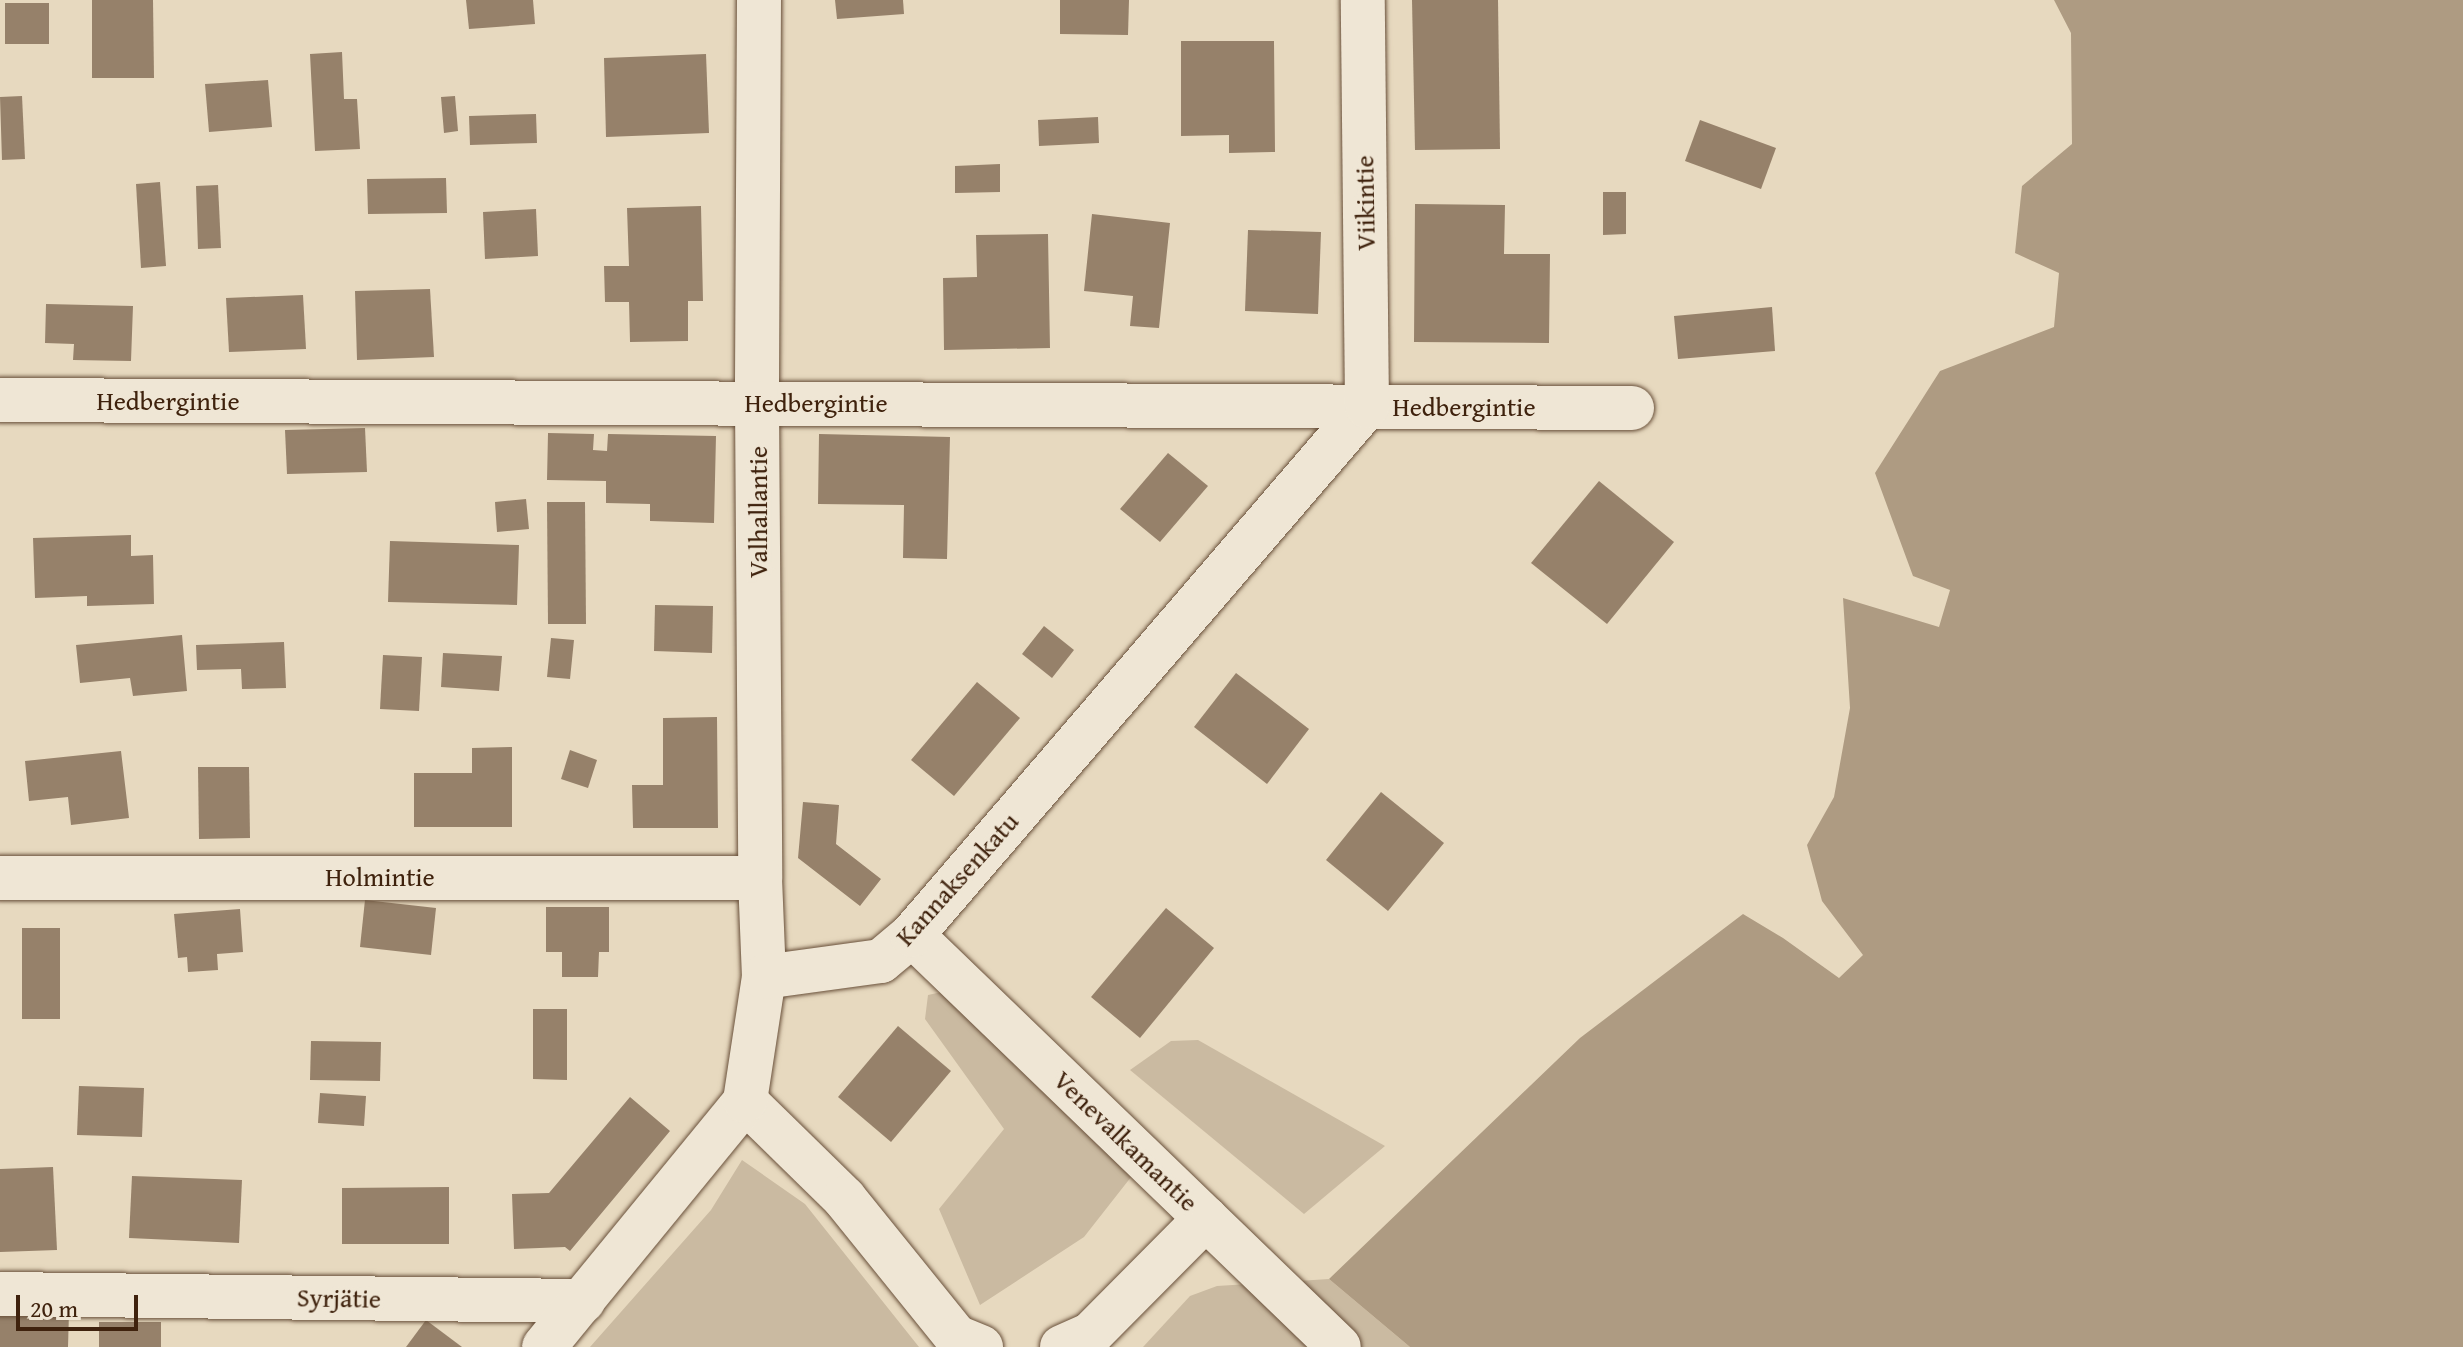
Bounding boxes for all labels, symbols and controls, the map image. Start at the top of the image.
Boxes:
street label: Viikintie [1349,155,1381,251]
street label: Hedbergintie [96,385,240,417]
street label: Hedbergintie [744,387,888,419]
street label: Hedbergintie [1392,391,1536,423]
street label: Valhallantie [742,446,774,578]
street label: Kannaksenkatu [889,806,1025,952]
street label: Holmintie [325,861,435,893]
street label: Venevalkamantie [1047,1064,1205,1218]
scale bar [20,1279,142,1329]
street label: Syrjätie [297,1282,381,1314]
text: 20 m [30,1291,78,1326]

